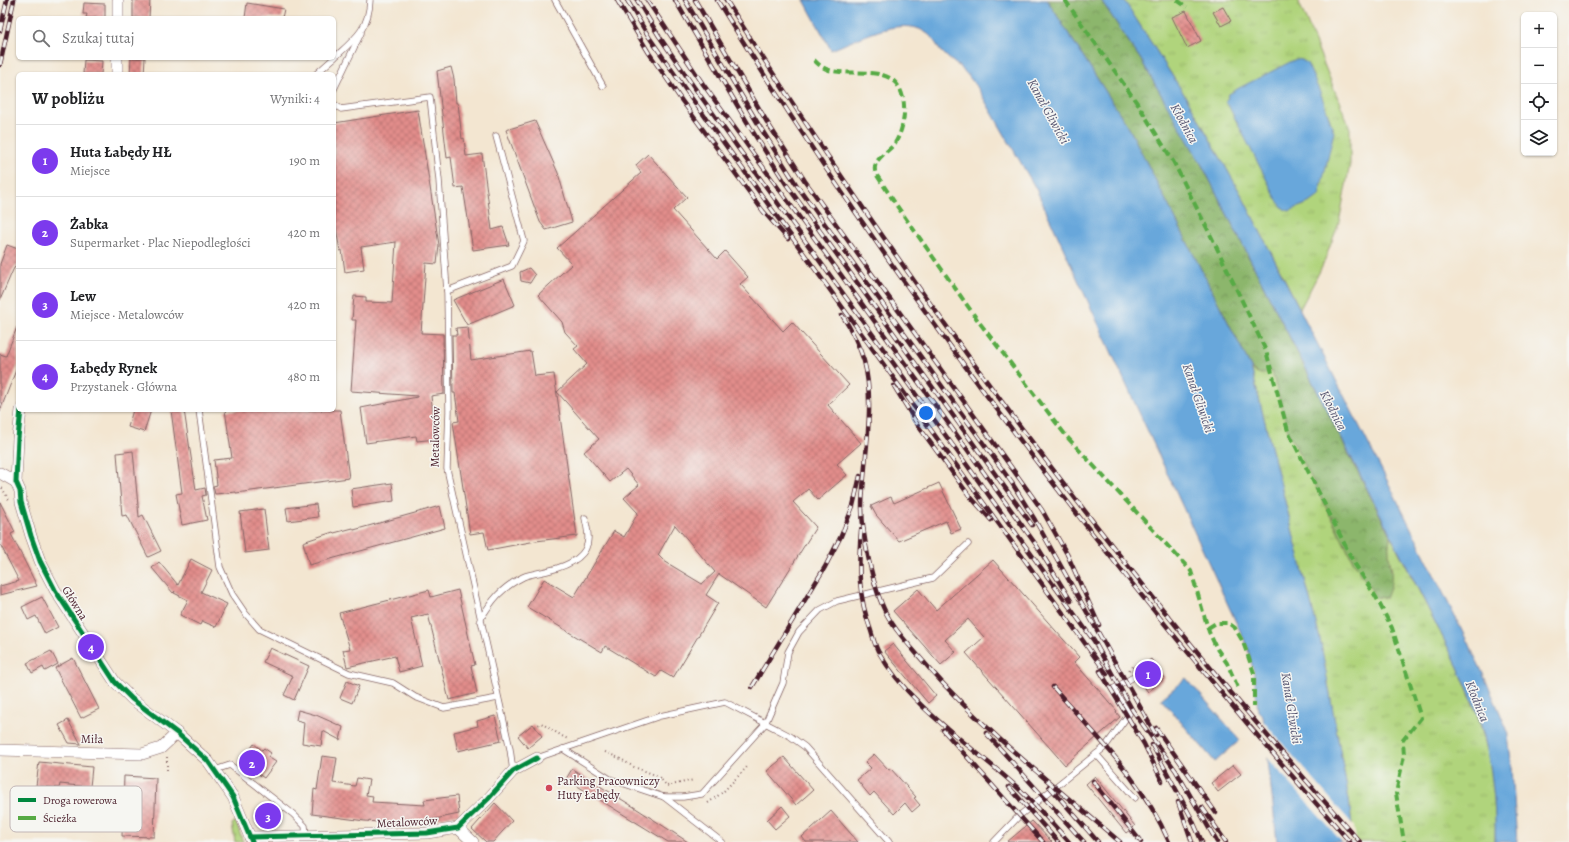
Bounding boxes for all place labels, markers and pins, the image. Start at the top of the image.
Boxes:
pin: 4 [78,632,104,662]
pin: 1 [1135,659,1161,689]
pin: 2 [239,748,265,778]
place label: Parking Pracowniczy Huty Łabędy [557,773,660,803]
marker: Parking Pracowniczy Huty Łabędy [544,783,554,793]
pin: 3 [255,801,281,831]

